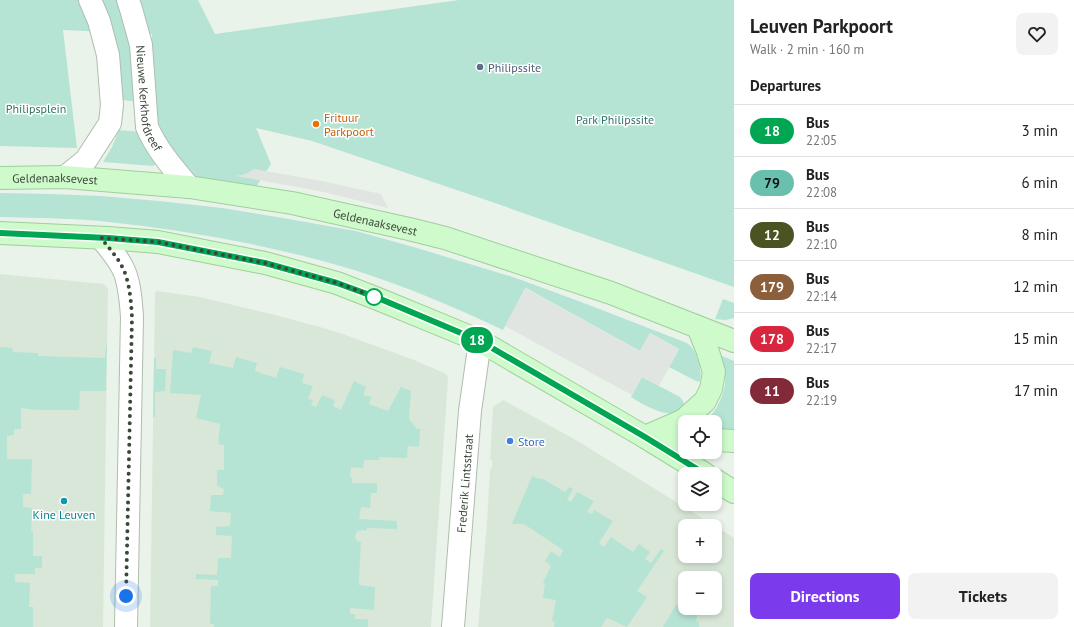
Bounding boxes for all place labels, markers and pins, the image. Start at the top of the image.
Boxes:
place label: Philipssite [488,60,541,75]
marker: Philipssite [475,62,485,72]
place label: Frituur Parkpoort [324,110,374,139]
marker: Frituur Parkpoort [311,119,321,129]
unlabelled marker [365,288,383,306]
place label: Store [518,434,545,449]
marker: Store [505,436,515,446]
marker: Kine Leuven [59,496,69,506]
place label: Kine Leuven [33,507,95,522]

